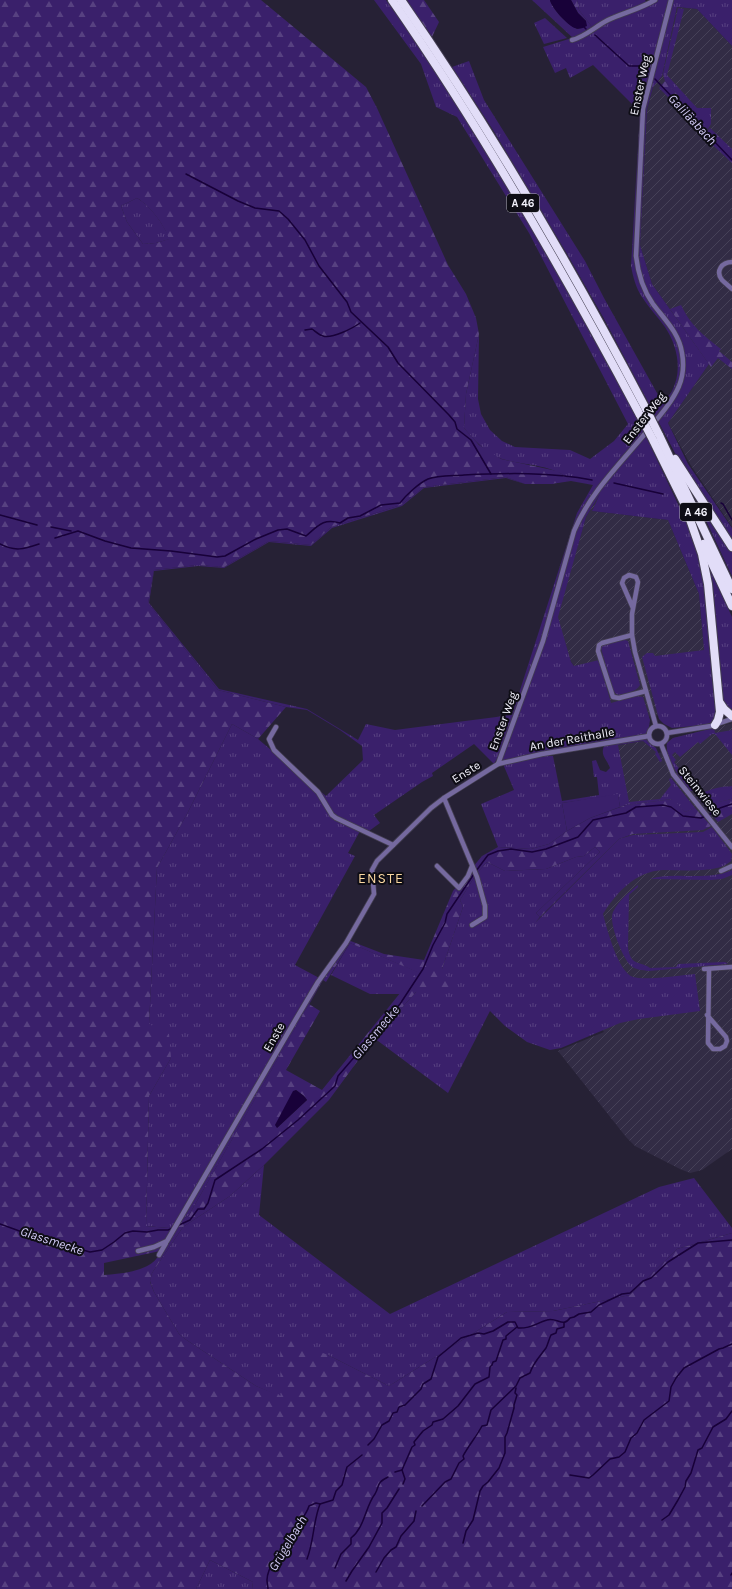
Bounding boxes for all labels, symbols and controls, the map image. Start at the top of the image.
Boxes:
street label: Enster Weg [627,53,653,117]
water label: Galiläabach [665,91,720,148]
road number: A 46 [507,194,539,212]
street label: Enster Weg [620,389,669,447]
road number: A 46 [680,503,712,521]
street label: Enster Weg [486,690,520,752]
street label: An der Reithalle [529,725,615,753]
street label: Enste [449,758,483,786]
street label: Steinwiese [676,763,724,819]
district label: ENSTE [358,870,404,887]
water label: Glassmecke [349,1003,402,1062]
street label: Enste [260,1020,288,1054]
water label: Glassmecke [18,1223,85,1258]
water label: Grügelbach [265,1513,310,1573]

